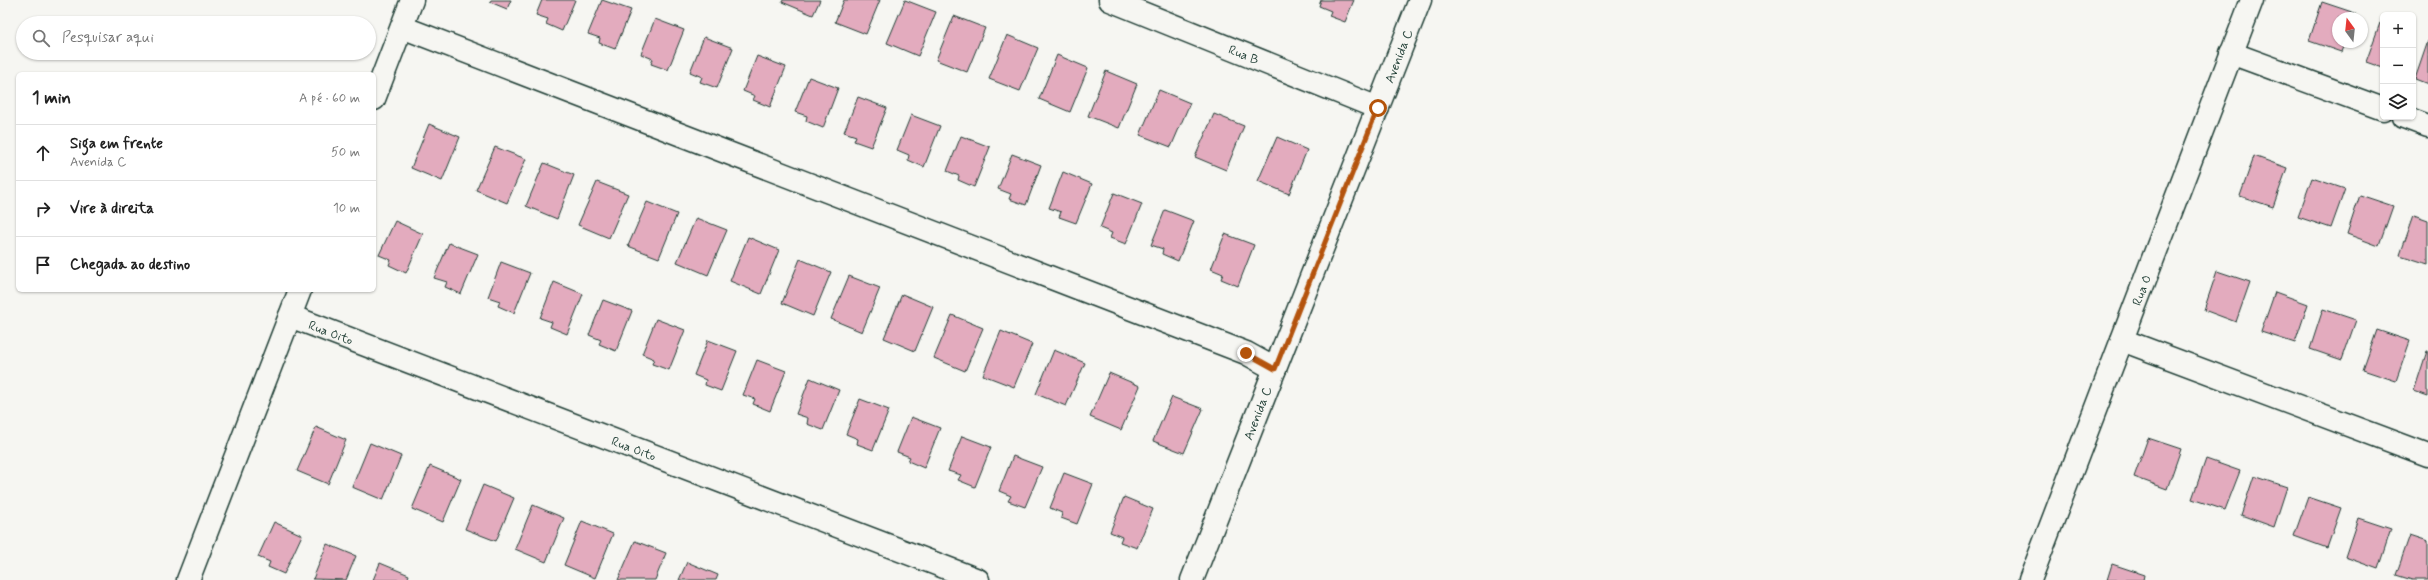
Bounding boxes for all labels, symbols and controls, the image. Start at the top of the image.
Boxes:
north arrow [2332,12,2368,48]
map controls [2380,12,2416,120]
button: + [2380,12,2416,48]
search box [16,16,376,60]
icon: search [30,27,52,49]
street label: Avenida C [1381,27,1417,86]
text: Pesquisar aqui [62,28,154,48]
street label: Rua B [1226,42,1261,69]
button: − [2380,48,2416,84]
button: layers [2380,84,2416,120]
text: 1 min [32,87,71,109]
text: A pé · 60 m [299,90,360,107]
route start [1369,99,1387,117]
text: Siga em frente [70,134,163,154]
icon: ahead [32,142,54,164]
text: 50 m [331,144,360,161]
text: Avenida C [70,154,126,171]
icon: right [32,198,54,220]
text: Vire à direita [70,199,154,219]
text: 10 m [333,200,360,217]
icon: arrive [32,254,54,276]
text: Chegada ao destino [70,255,190,275]
street label: Rua O [2129,273,2156,308]
street label: Rua Oito [306,317,355,350]
route end [1237,344,1255,362]
street label: Avenida C [1240,384,1276,443]
street label: Rua Oito [609,433,658,466]

